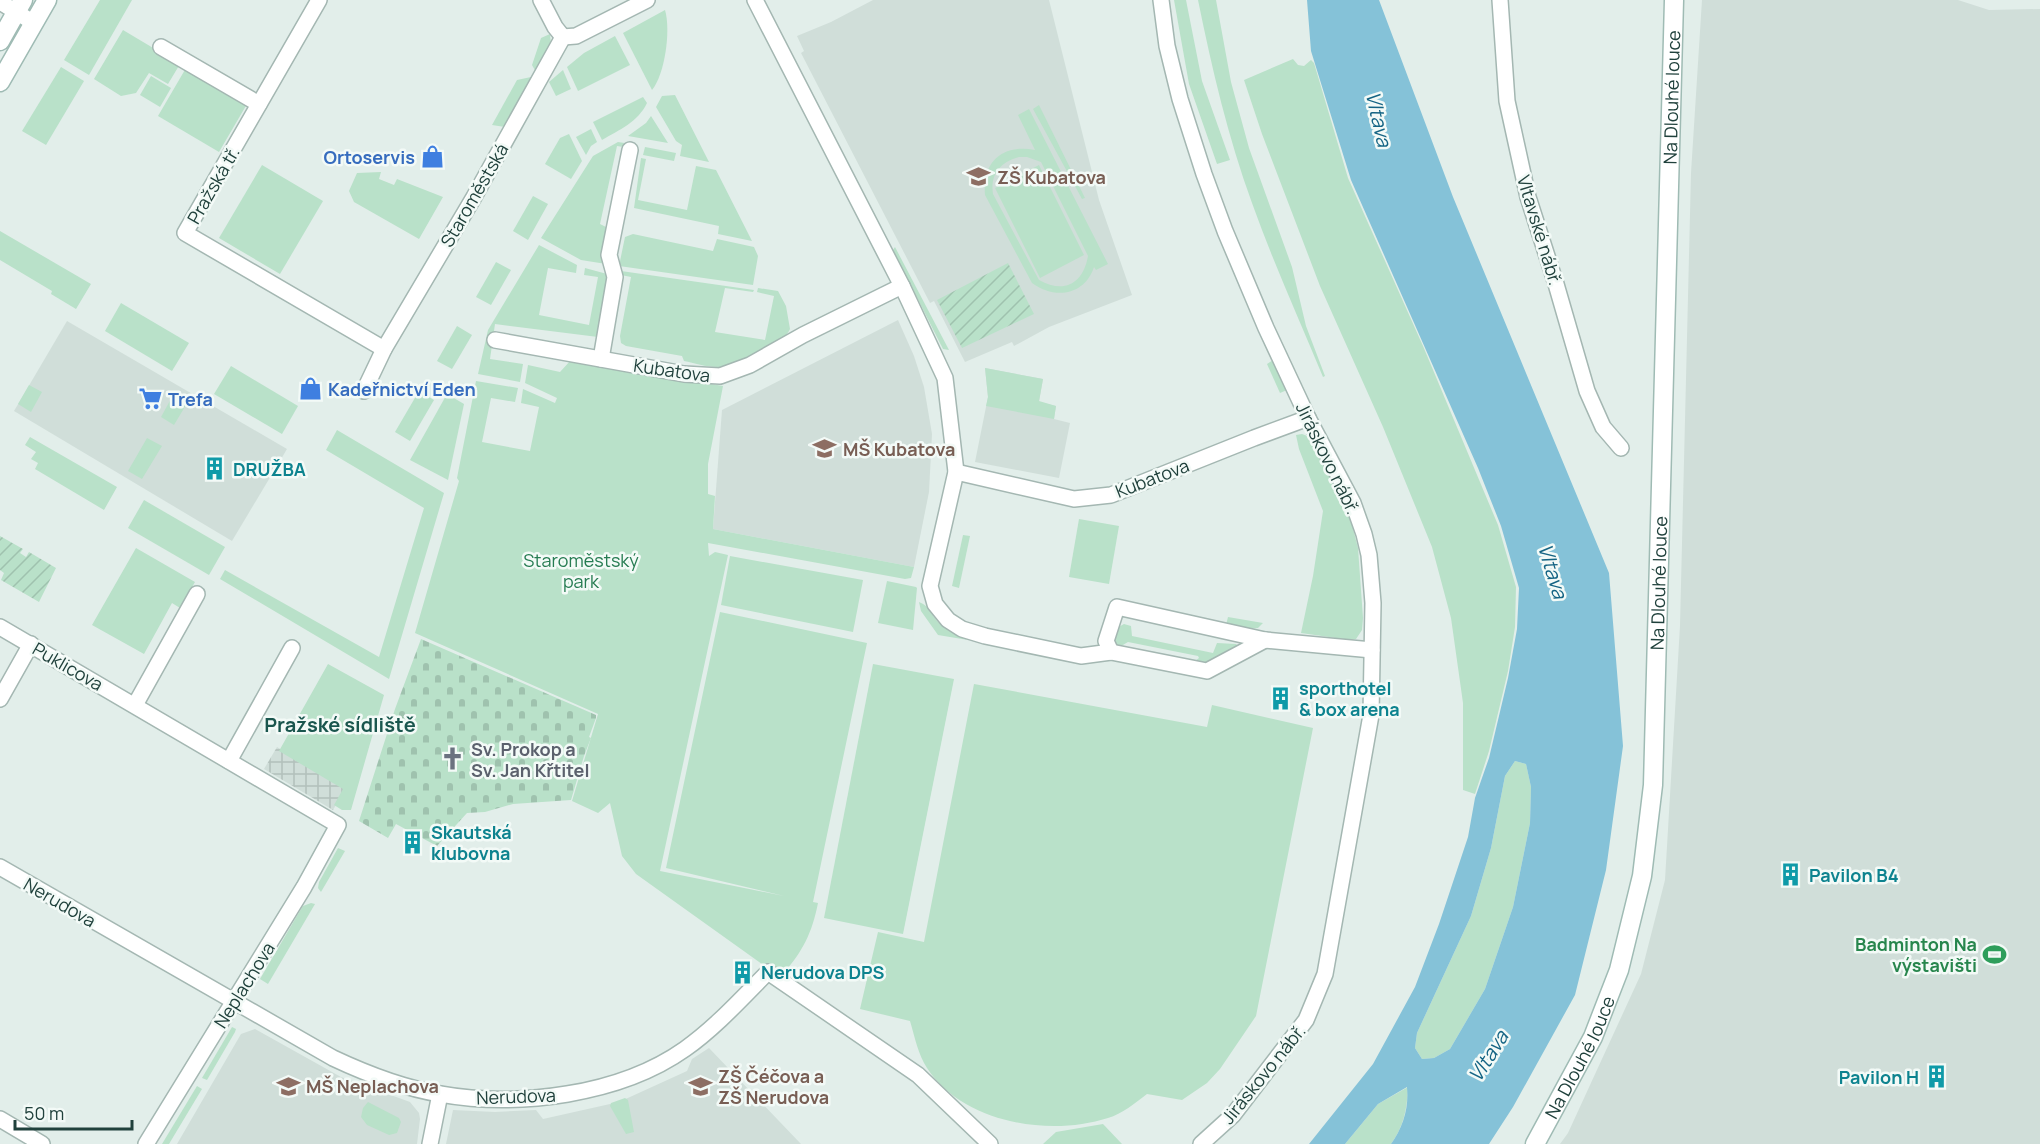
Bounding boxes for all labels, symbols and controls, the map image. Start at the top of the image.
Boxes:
street label: Na Dlouhé louce [1658,30,1685,165]
water label: Vltava [1360,89,1399,150]
street label: Staroměstská [435,139,513,251]
street label: Pražská tř. [181,142,245,228]
shop icon: Ortoservis [420,144,446,170]
place label: Ortoservis [324,145,415,169]
school or university icon: ZŠ Kubatova [966,164,992,190]
place label: ZŠ Kubatova [997,165,1106,189]
street label: Vltavské nábř. [1512,172,1568,288]
street label: Kubatova [632,353,712,387]
shop icon: Kadeřnictví Eden [297,376,323,402]
place label: Kadeřnictví Eden [328,377,476,401]
supermarket icon: Trefa [137,386,163,412]
place label: Trefa [168,387,213,411]
street label: Jiráskovo nábř. [1291,398,1365,518]
school or university icon: MŠ Kubatova [812,436,838,462]
place label: MŠ Kubatova [843,437,955,461]
street label: Kubatova [1112,453,1192,503]
building icon: DRUŽBA [202,456,228,482]
place label: DRUŽBA [233,457,306,481]
street label: Na Dlouhé louce [1645,516,1672,650]
water label: Vltava [1532,540,1574,602]
park label: Staroměstský park [523,548,639,593]
street label: Puklicova [28,636,108,696]
place label: sporthotel & box arena [1299,676,1400,721]
building icon: sporthotel & box arena [1268,685,1294,711]
district label: Pražské sídliště [264,711,416,738]
place label: Sv. Prokop a Sv. Jan Křtitel [471,737,590,782]
church icon: Sv. Prokop a Sv. Jan Křtitel [440,746,466,772]
place label: Skautská klubovna [431,820,512,865]
building icon: Skautská klubovna [400,829,426,855]
building icon: Pavilon B4 [1778,862,1804,888]
place label: Pavilon B4 [1809,863,1899,887]
street label: Nerudova [20,872,100,932]
place label: Badminton Na výstavišti [1855,932,1977,977]
street label: Neplachova [208,938,280,1032]
sports icon: Badminton Na výstavišti [1982,941,2008,967]
building icon: Nerudova DPS [730,959,756,985]
place label: Nerudova DPS [761,960,885,984]
street label: Na Dlouhé louce [1539,992,1620,1123]
street label: Jiráskovo nábř. [1216,1019,1310,1129]
water label: Vltava [1462,1024,1515,1087]
place label: ZŠ Čéčova a ZŠ Nerudova [718,1064,829,1109]
building icon: Pavilon H [1924,1064,1950,1090]
place label: Pavilon H [1839,1065,1919,1089]
school or university icon: MŠ Neplachova [275,1073,301,1099]
school or university icon: ZŠ Čéčova a ZŠ Nerudova [687,1073,713,1099]
place label: MŠ Neplachova [306,1074,439,1098]
street label: Nerudova [476,1083,556,1109]
scale bar [15,1093,132,1131]
text: 50 m [24,1101,64,1125]

